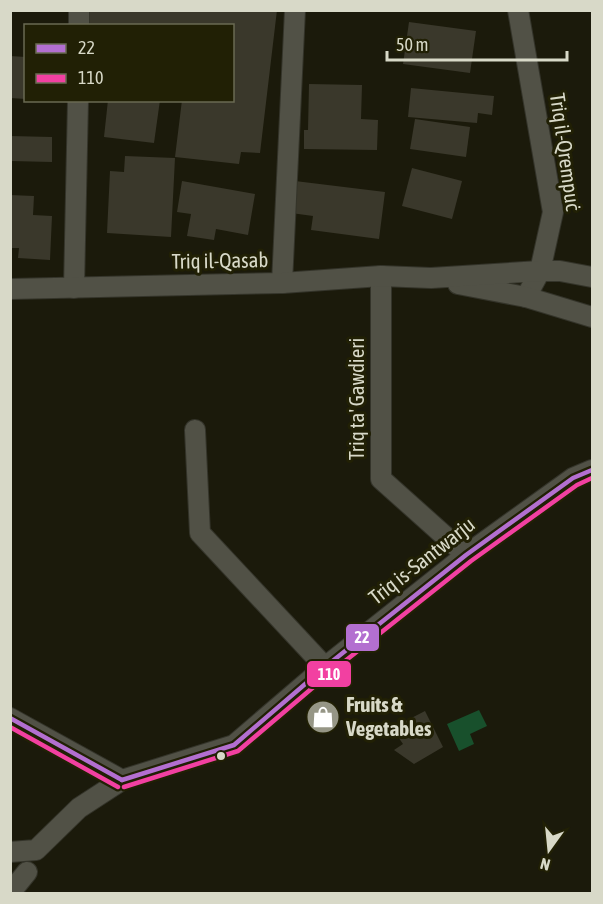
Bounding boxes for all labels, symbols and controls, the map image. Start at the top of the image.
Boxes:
legend [24,24,234,102]
scale bar [387,24,567,62]
text: 50 m [396,34,428,55]
text: 22 [78,37,95,58]
text: 110 [78,67,103,88]
street label: Triq il-Qrempuċ [546,92,586,212]
street label: Triq il-Qasab [171,247,269,273]
street label: Triq ta' Gawdieri [344,338,368,460]
street label: Triq is-Santwarju [364,512,479,609]
line badge: 22 [345,623,380,652]
text: 22 [354,628,370,646]
line badge: 110 [306,660,352,688]
text: 110 [318,665,341,683]
place label: Fruits & Vegetables [345,692,432,740]
shop icon: Fruits & Vegetables [305,699,341,735]
unlabelled marker [215,750,227,762]
north arrow [519,820,579,880]
text: N [538,855,552,874]

